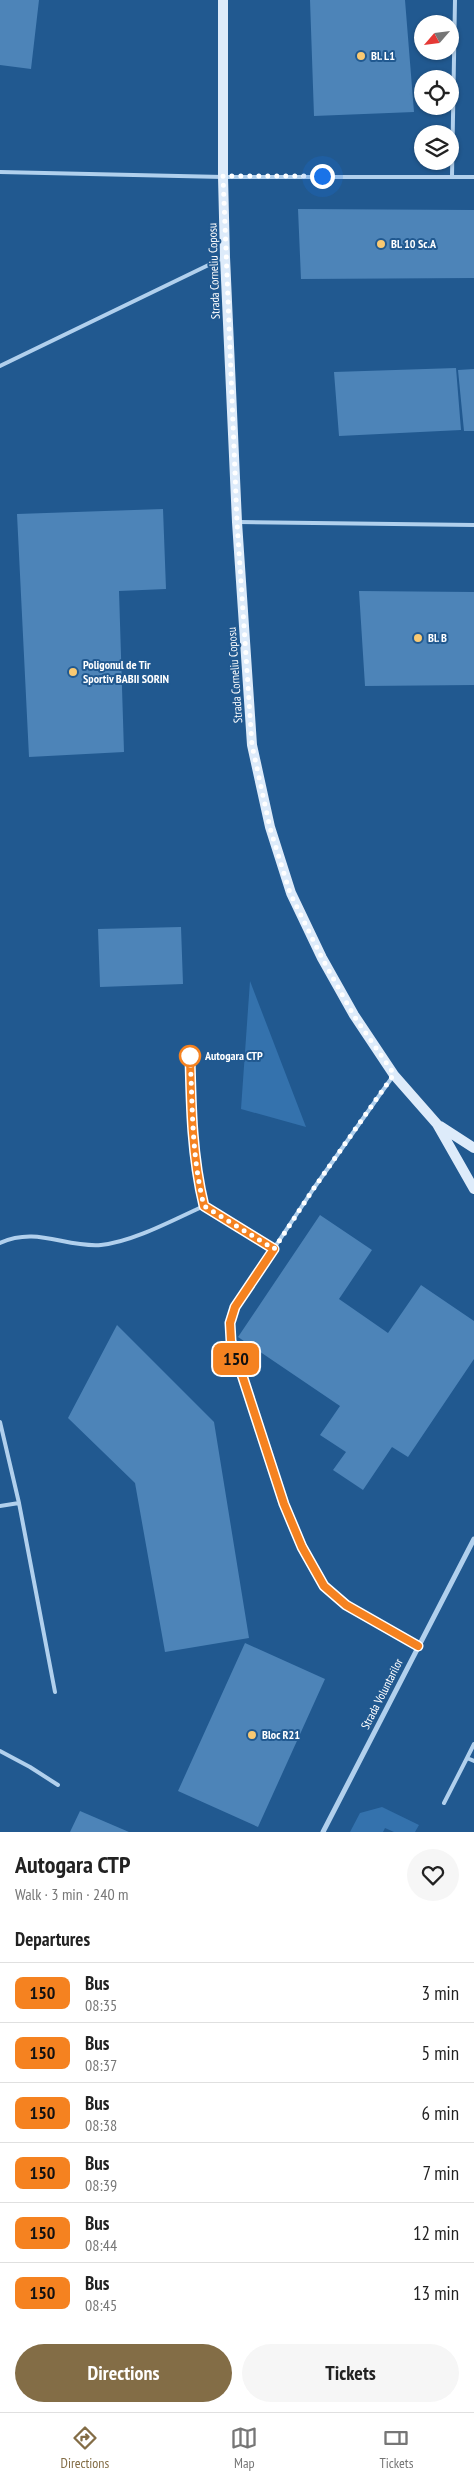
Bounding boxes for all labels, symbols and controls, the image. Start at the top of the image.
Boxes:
north arrow [414,15,459,60]
map controls [414,15,459,170]
place label: Bl. L1 [371,48,395,63]
marker: Bl. L1 [355,50,367,62]
button: locate [414,70,459,115]
button: layers [414,125,459,170]
your location [310,164,335,189]
street label: Strada Corneliu Coposu [204,223,223,319]
place label: Bl. 10 Sc.A [391,236,437,251]
marker: Bl. 10 Sc.A [375,238,387,250]
street label: Strada Corneliu Coposu [224,627,245,723]
place label: Bl. B [428,630,447,645]
marker: Bl. B [412,632,424,644]
place label: Poligonul de Tir Sportiv BABII SORIN [83,657,169,686]
marker: Poligonul de Tir Sportiv BABII SORIN [67,666,79,678]
marker: Autogara CTP [179,1045,201,1067]
place label: Autogara CTP [204,1048,263,1063]
line badge: 150 [207,1343,265,1375]
text: 150 [223,1347,249,1370]
street label: Strada Voluntarilor [357,1655,406,1732]
place label: Bloc R21 [262,1727,300,1742]
marker: Bloc R21 [246,1729,258,1741]
text: Autogara CTP [15,1849,130,1880]
button: heart [407,1849,459,1901]
text: Walk · 3 min · 240 m [15,1884,128,1904]
text: Departures [15,1927,90,1951]
text: Bus [85,1971,109,1995]
text: 150 [30,1981,55,2004]
text: 3 min [422,1981,459,2005]
text: 08:35 [85,1995,117,2015]
text: Bus [85,2031,109,2055]
text: 150 [30,2041,55,2064]
text: 5 min [422,2041,459,2065]
text: 08:37 [85,2055,117,2075]
text: Bus [85,2091,109,2115]
text: 150 [30,2101,55,2124]
text: 6 min [422,2101,459,2125]
text: 08:38 [85,2115,117,2135]
text: Bus [85,2151,109,2175]
text: 150 [30,2161,55,2184]
text: 7 min [422,2161,459,2185]
text: 08:39 [85,2175,117,2195]
text: Bus [85,2211,109,2235]
text: 150 [30,2221,55,2244]
text: 12 min [413,2221,459,2245]
text: 08:44 [85,2235,117,2255]
text: Bus [85,2271,109,2295]
text: 150 [30,2281,55,2304]
text: 13 min [413,2281,459,2305]
text: 08:45 [85,2295,117,2315]
button: Directions [15,2344,232,2402]
button: Tickets [242,2344,459,2402]
tab: Directions [61,2424,109,2472]
tab: Map [230,2424,258,2472]
tab: Tickets [379,2424,413,2472]

